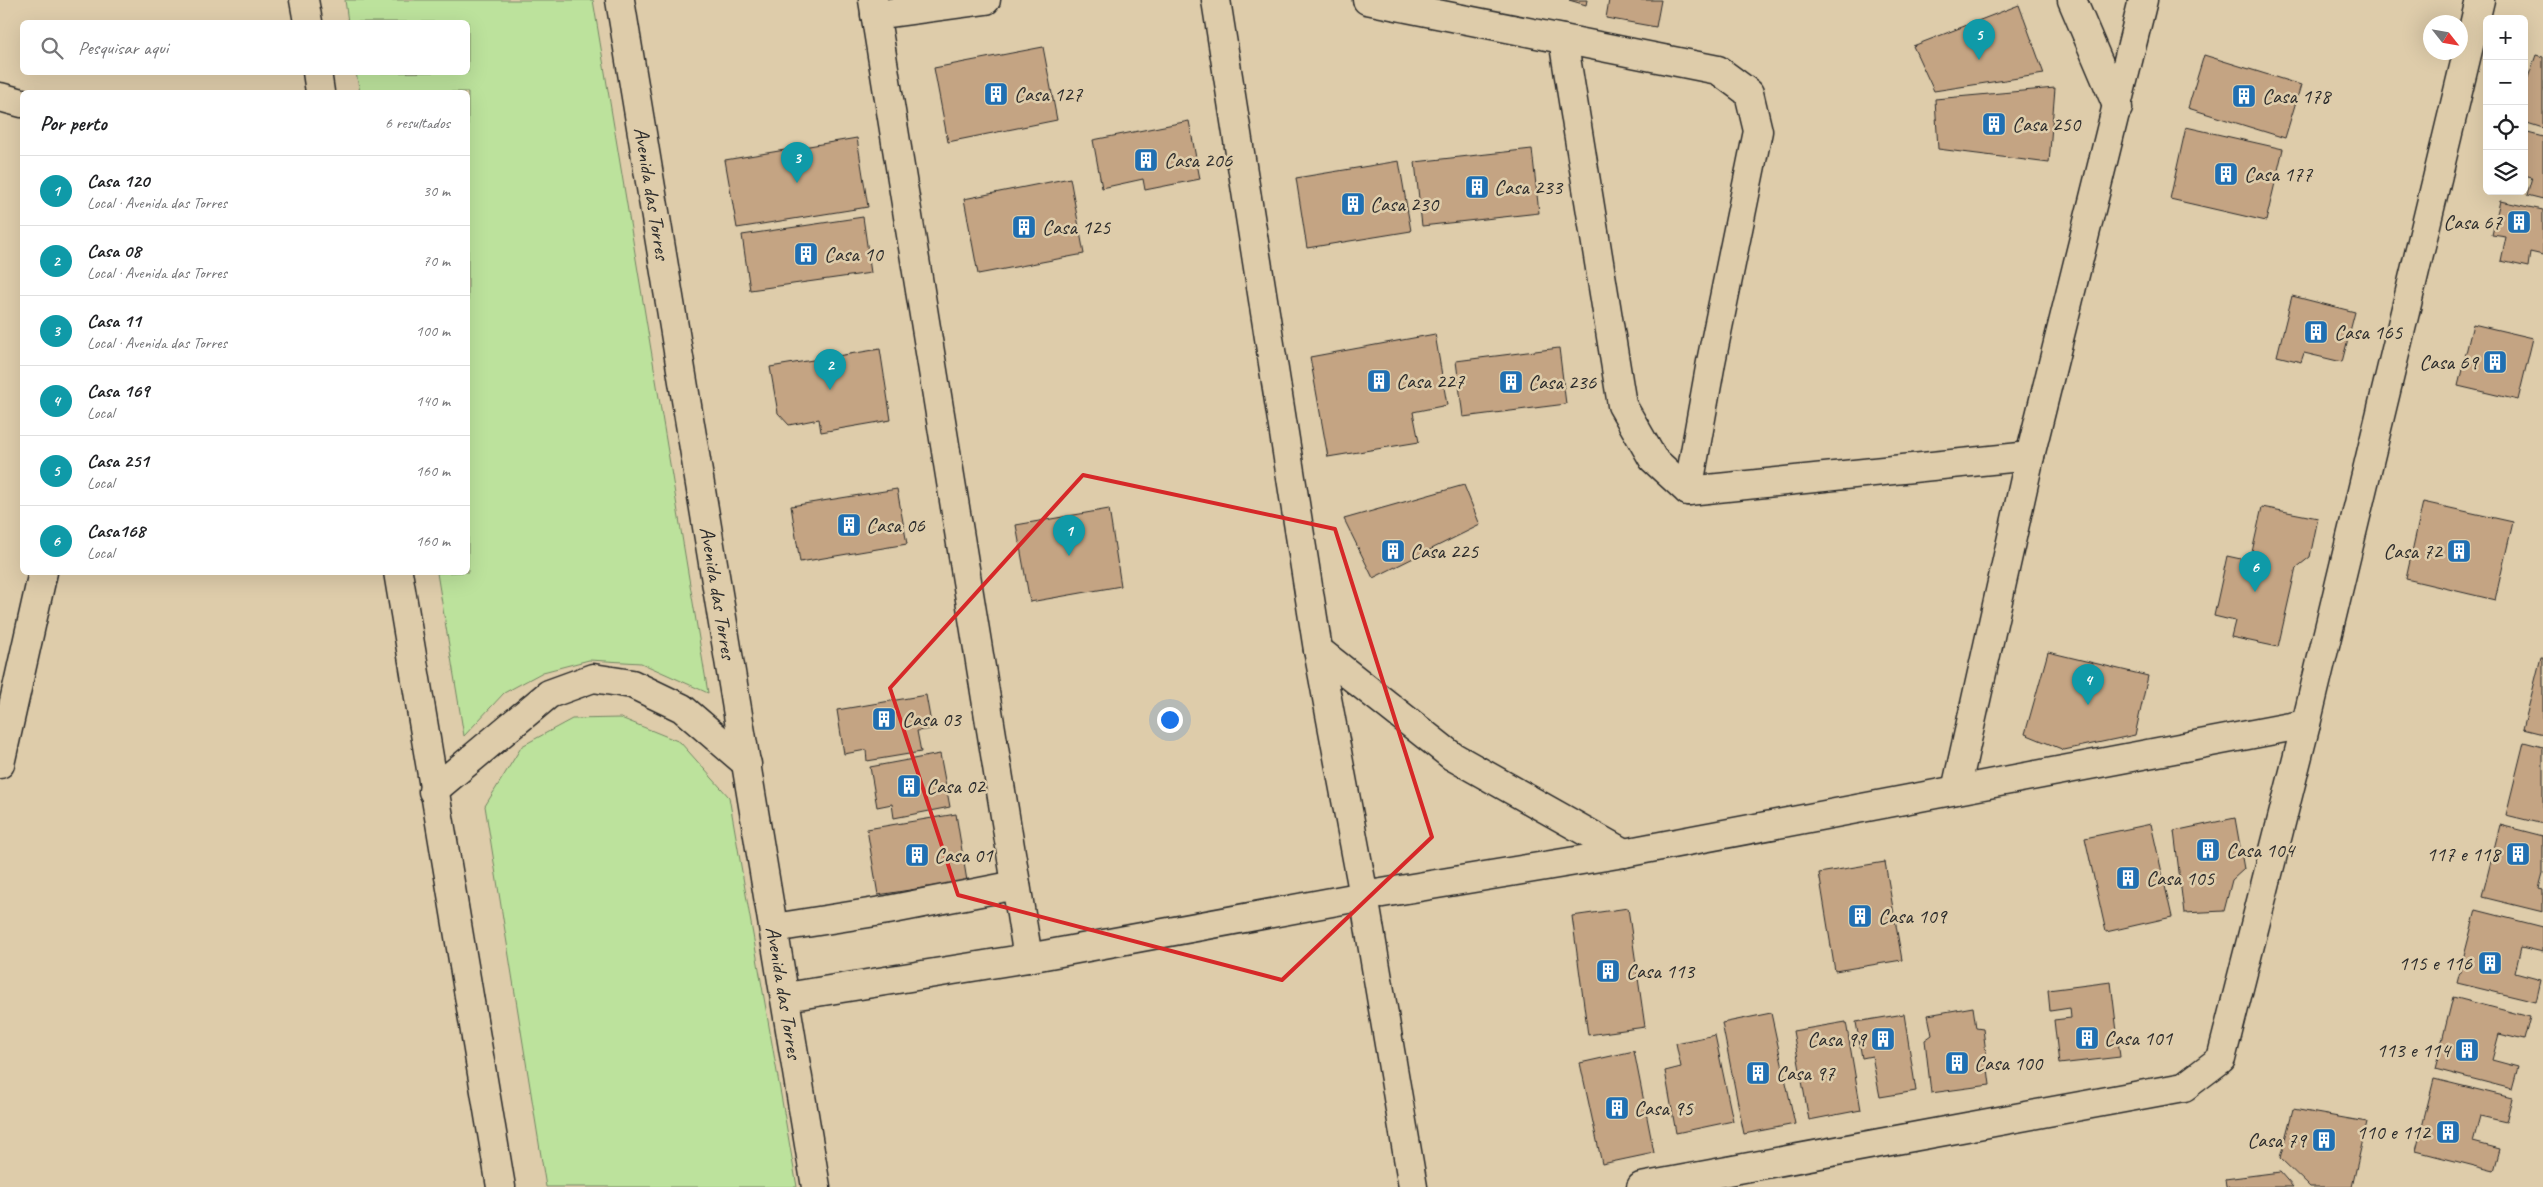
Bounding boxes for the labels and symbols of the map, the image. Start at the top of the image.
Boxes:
north arrow [2423,15,2468,60]
pin: 5 [1963,19,1995,60]
building icon: Casa 127 [983,81,1009,107]
place label: Casa 127 [1014,81,1084,107]
building icon: Casa 178 [2231,83,2257,109]
place label: Casa 178 [2262,83,2333,109]
building icon: Casa 250 [1981,111,2007,137]
place label: Casa 250 [2012,111,2082,137]
street label: Avenida das Torres [628,125,676,263]
pin: 3 [781,142,813,183]
building icon: Casa 206 [1133,147,1159,173]
place label: Casa 206 [1164,147,1233,173]
building icon: Casa 177 [2213,161,2239,187]
place label: Casa 177 [2244,161,2314,187]
building icon: Casa 233 [1464,174,1490,200]
place label: Casa 233 [1494,174,1564,200]
building icon: Casa 230 [1340,191,1366,217]
place label: Casa 230 [1370,191,1440,217]
place label: Casa 67 [2443,209,2504,235]
building icon: Casa 67 [2506,209,2532,235]
building icon: Casa 125 [1011,214,1037,240]
place label: Casa 125 [1042,214,1112,240]
building icon: Casa 10 [793,241,819,267]
place label: Casa 10 [824,241,884,267]
building icon: Casa 165 [2303,319,2329,345]
place label: Casa 165 [2334,319,2404,345]
pin: 2 [814,349,846,390]
place label: Casa 69 [2419,349,2480,375]
building icon: Casa 69 [2482,349,2508,375]
building icon: Casa 227 [1366,368,1392,394]
place label: Casa 227 [1396,368,1466,394]
building icon: Casa 236 [1498,369,1524,395]
place label: Casa 236 [1528,369,1597,395]
building icon: Casa 06 [836,512,862,538]
place label: Casa 06 [866,512,925,538]
pin: 1 [1053,515,1085,556]
street label: Avenida das Torres [694,525,742,663]
building icon: Casa 225 [1380,538,1406,564]
place label: Casa 225 [1410,538,1480,564]
place label: Casa 72 [2383,538,2444,564]
building icon: Casa 72 [2446,538,2472,564]
pin: 6 [2239,551,2271,592]
pin: 4 [2072,664,2104,705]
building icon: Casa 03 [871,706,897,732]
place label: Casa 03 [902,706,962,732]
your location [1157,707,1183,733]
building icon: Casa 02 [896,773,922,799]
place label: Casa 02 [926,773,986,799]
building icon: Casa 104 [2195,837,2221,863]
place label: Casa 104 [2226,837,2297,863]
place label: 117 e 118 [2426,841,2503,867]
building icon: 117 e 118 [2505,841,2531,867]
building icon: Casa 01 [904,842,930,868]
place label: Casa 01 [934,842,994,868]
building icon: Casa 105 [2115,865,2141,891]
place label: Casa 105 [2146,865,2216,891]
building icon: Casa 109 [1847,903,1873,929]
place label: Casa 109 [1878,903,1948,929]
street label: Avenida das Torres [760,924,808,1062]
place label: 115 e 116 [2398,950,2473,976]
building icon: 115 e 116 [2477,950,2503,976]
building icon: Casa 113 [1595,958,1621,984]
place label: Casa 113 [1626,958,1696,984]
building icon: Casa 101 [2074,1025,2100,1051]
place label: Casa 101 [2104,1025,2174,1051]
place label: Casa 99 [1807,1026,1868,1052]
building icon: Casa 99 [1870,1026,1896,1052]
place label: 113 e 114 [2376,1037,2453,1063]
building icon: 113 e 114 [2454,1037,2480,1063]
building icon: Casa 100 [1944,1050,1970,1076]
place label: Casa 100 [1974,1050,2044,1076]
building icon: Casa 97 [1745,1060,1771,1086]
place label: Casa 97 [1776,1060,1836,1086]
building icon: Casa 95 [1604,1095,1630,1121]
place label: Casa 95 [1634,1095,1694,1121]
place label: 110 e 112 [2356,1119,2432,1145]
building icon: 110 e 112 [2435,1119,2461,1145]
place label: Casa 79 [2247,1127,2308,1153]
building icon: Casa 79 [2311,1127,2337,1153]

